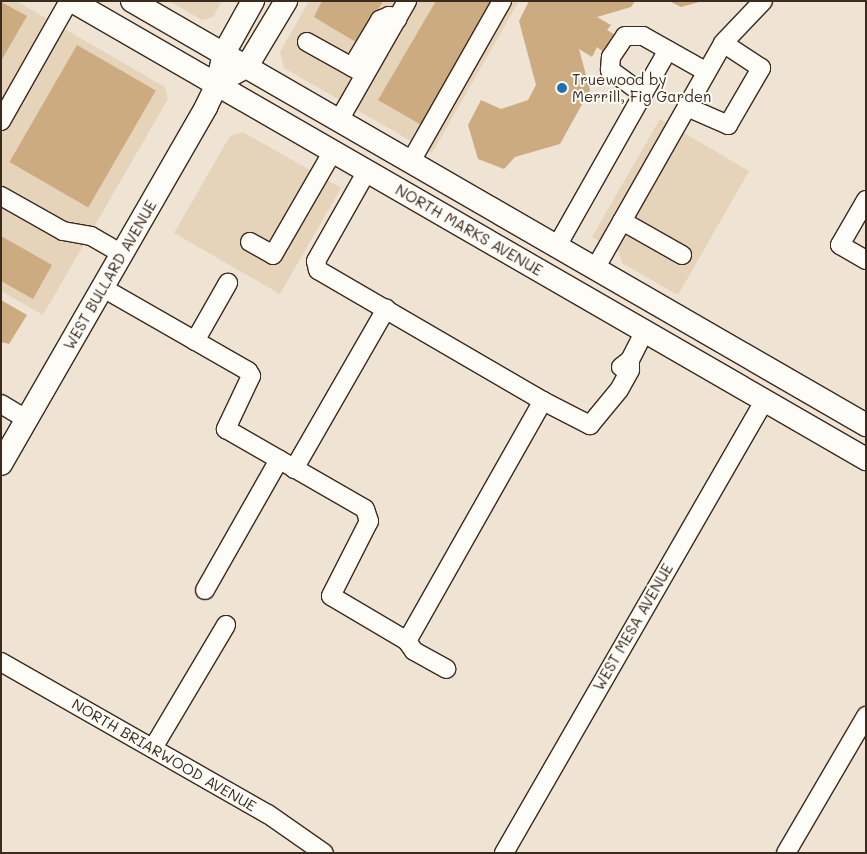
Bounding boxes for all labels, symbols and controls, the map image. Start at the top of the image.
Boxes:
place label: Truewood by Merrill, Fig Garden [572,70,711,105]
marker: Truewood by Merrill, Fig Garden [556,82,568,94]
street label: NORTH MARKS AVENUE [392,181,546,279]
street label: WEST BULLARD AVENUE [60,197,160,353]
street label: WEST MESA AVENUE [589,560,677,694]
street label: NORTH BRIARWOOD AVENUE [69,695,259,815]

